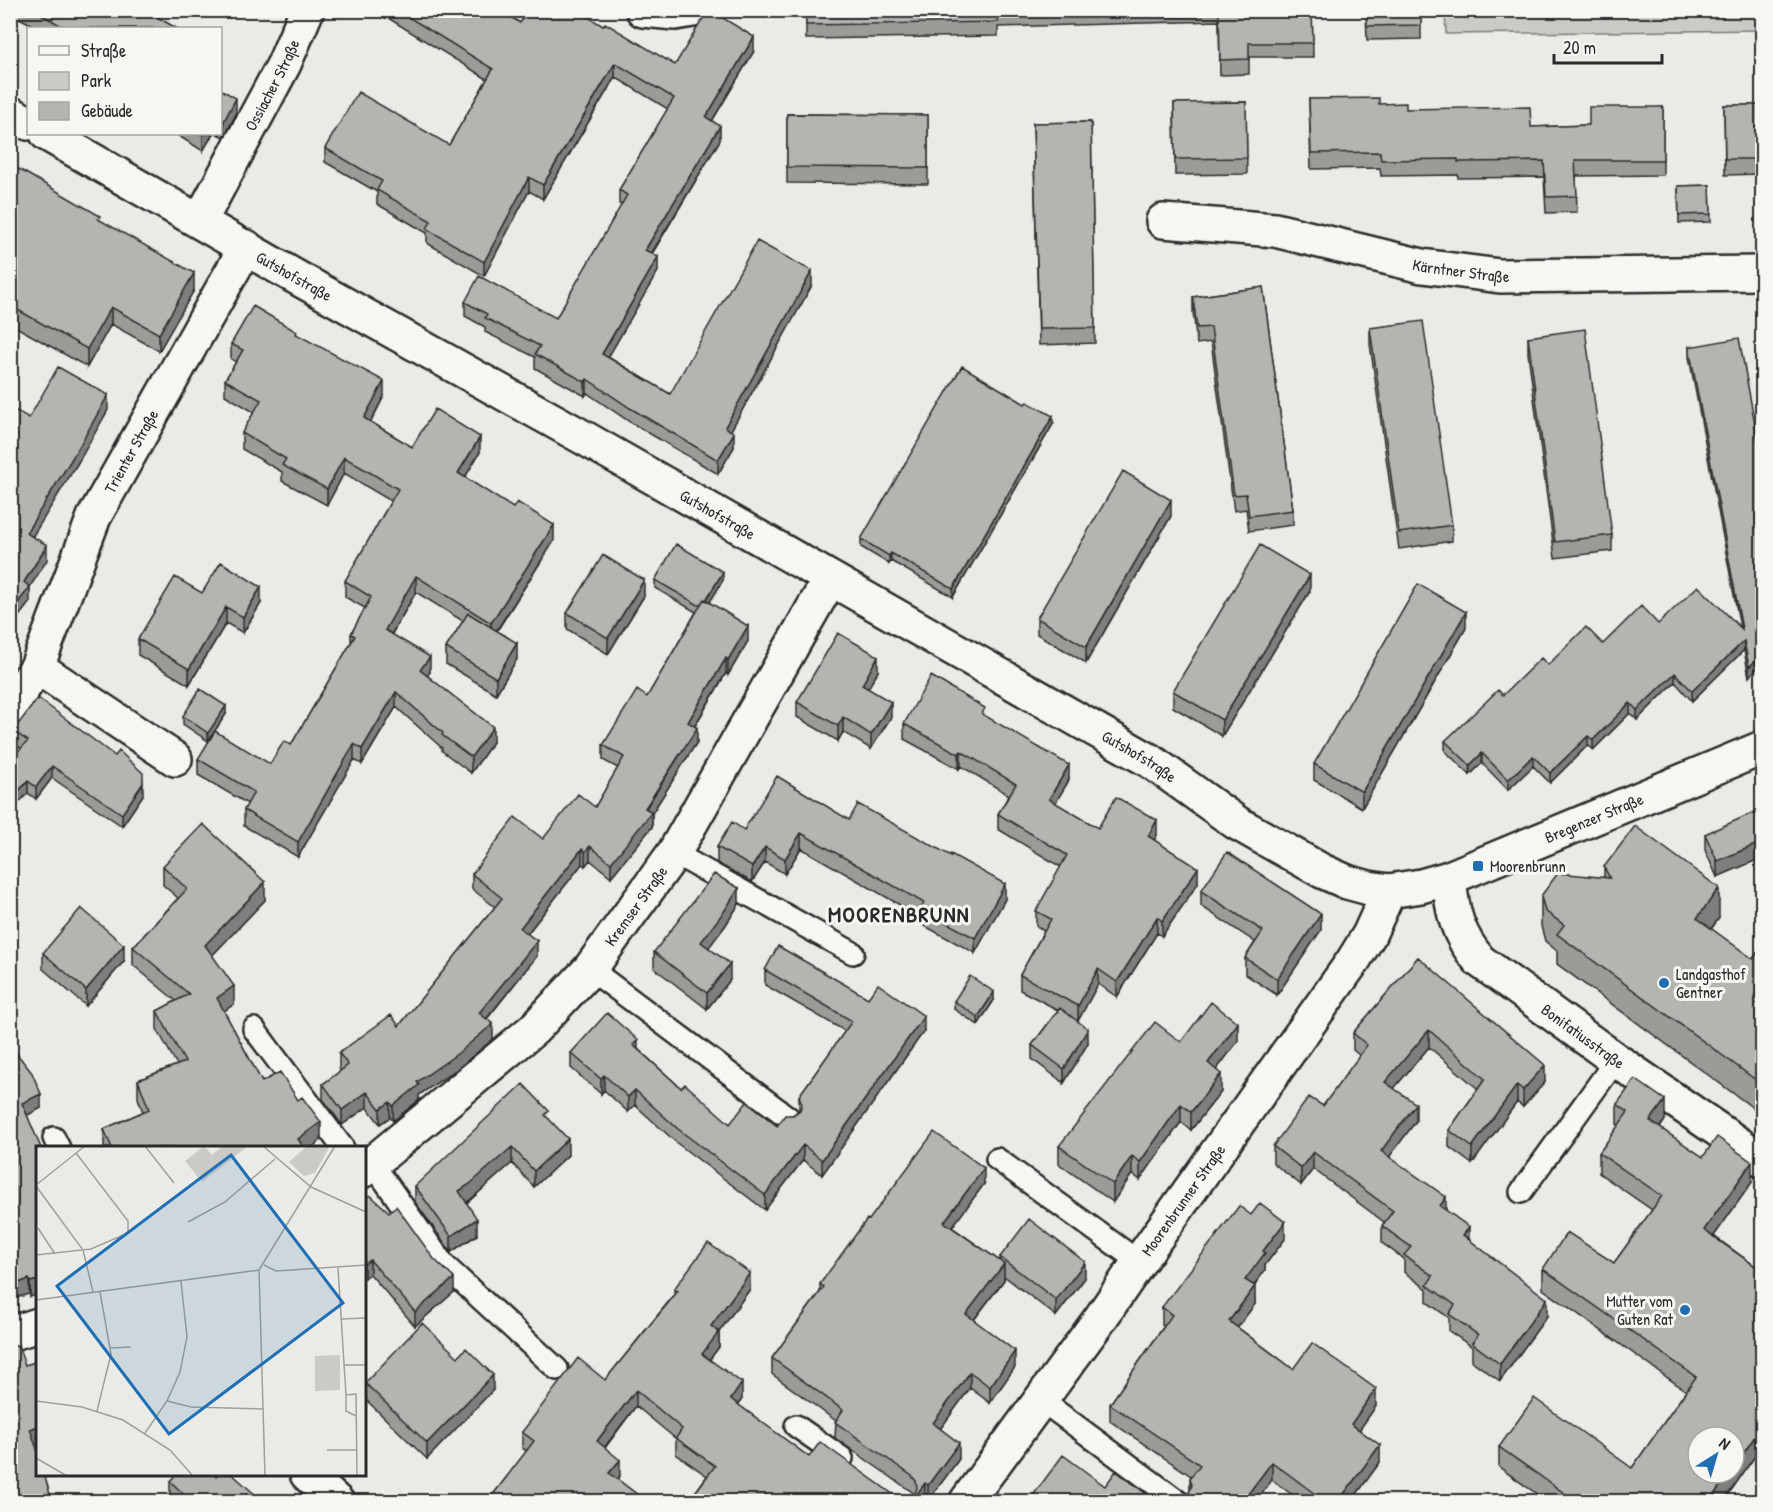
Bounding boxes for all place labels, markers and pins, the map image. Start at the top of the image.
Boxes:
place label: Moorenbrunn [1490,855,1566,877]
marker: Moorenbrunn [1471,859,1485,873]
place label: Landgasthof Gentner [1676,963,1746,1003]
marker: Landgasthof Gentner [1657,976,1671,990]
place label: Mutter vom Guten Rat [1606,1290,1673,1330]
marker: Mutter vom Guten Rat [1678,1303,1692,1317]

